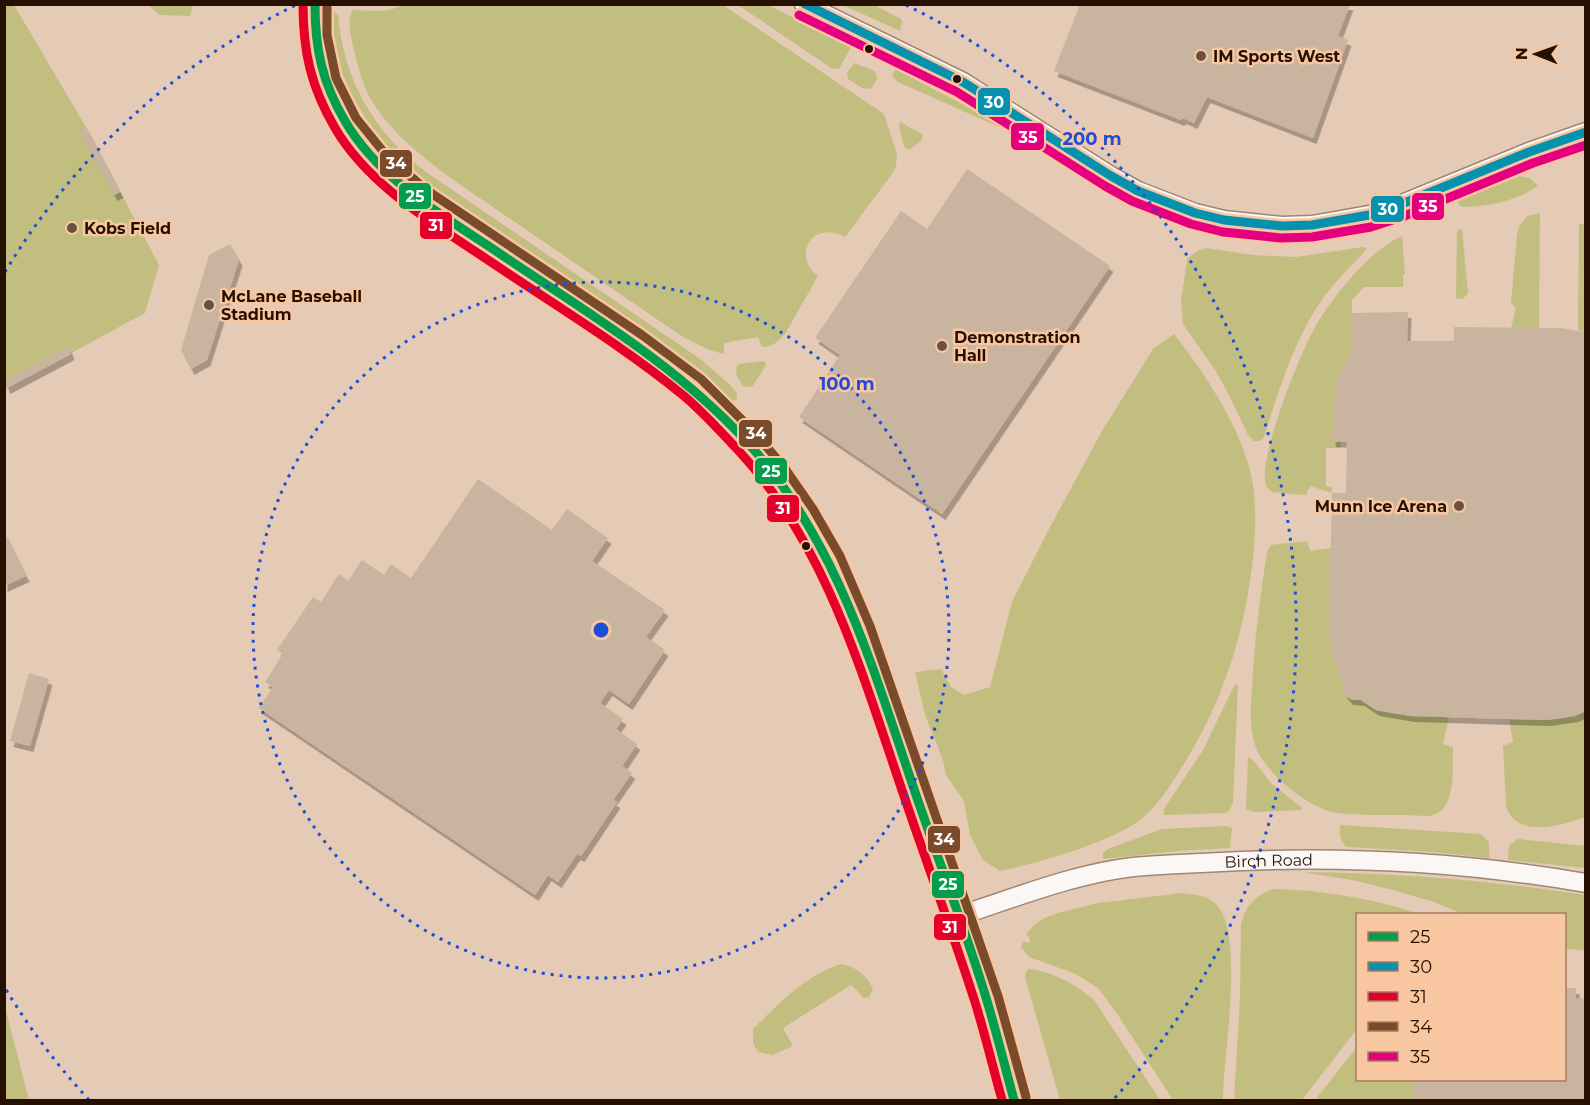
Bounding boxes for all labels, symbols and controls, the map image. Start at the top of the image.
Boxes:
north arrow [1506,24,1566,84]
unlabelled marker [863,43,875,55]
place label: IM Sports West [1213,47,1340,66]
text: N [1512,47,1531,60]
marker: IM Sports West [1194,49,1208,63]
unlabelled marker [951,73,963,85]
line badge: 30 [977,87,1011,116]
text: 30 [983,93,1004,112]
line badge: 35 [1010,122,1045,151]
text: 35 [1018,128,1038,147]
text: 200 m [1062,128,1122,150]
line badge: 34 [379,149,413,178]
text: 34 [385,154,406,173]
line badge: 25 [398,182,432,210]
text: 25 [406,187,425,206]
line badge: 35 [1411,192,1445,221]
line badge: 30 [1370,195,1405,223]
text: 35 [1418,197,1438,216]
text: 30 [1377,200,1398,219]
line badge: 31 [419,211,453,240]
text: 31 [427,216,444,235]
place label: Kobs Field [84,219,171,238]
marker: Kobs Field [65,221,79,235]
place label: McLane Baseball Stadium [221,287,362,324]
marker: McLane Baseball Stadium [202,298,216,312]
place label: Demonstration Hall [954,328,1081,365]
marker: Demonstration Hall [935,339,949,353]
text: 100 m [819,373,875,395]
line badge: 34 [738,419,773,448]
text: 34 [745,424,766,443]
line badge: 25 [754,457,788,485]
text: 25 [762,462,781,481]
line badge: 31 [766,494,800,523]
place label: Munn Ice Arena [1315,497,1447,516]
text: 31 [774,499,791,518]
marker: Munn Ice Arena [1452,499,1466,513]
unlabelled marker [800,540,812,552]
centre of rings [591,620,611,640]
line badge: 34 [927,825,961,854]
text: 34 [933,830,954,849]
street label: Birch Road [1224,851,1313,872]
line badge: 25 [931,870,965,899]
text: 25 [939,875,958,894]
line badge: 31 [933,913,967,941]
legend [1356,913,1566,1081]
text: 31 [941,918,958,937]
text: 25 [1410,926,1430,948]
text: 30 [1410,956,1432,978]
text: 31 [1410,986,1427,1008]
text: 34 [1410,1016,1432,1038]
text: 35 [1410,1046,1430,1068]

